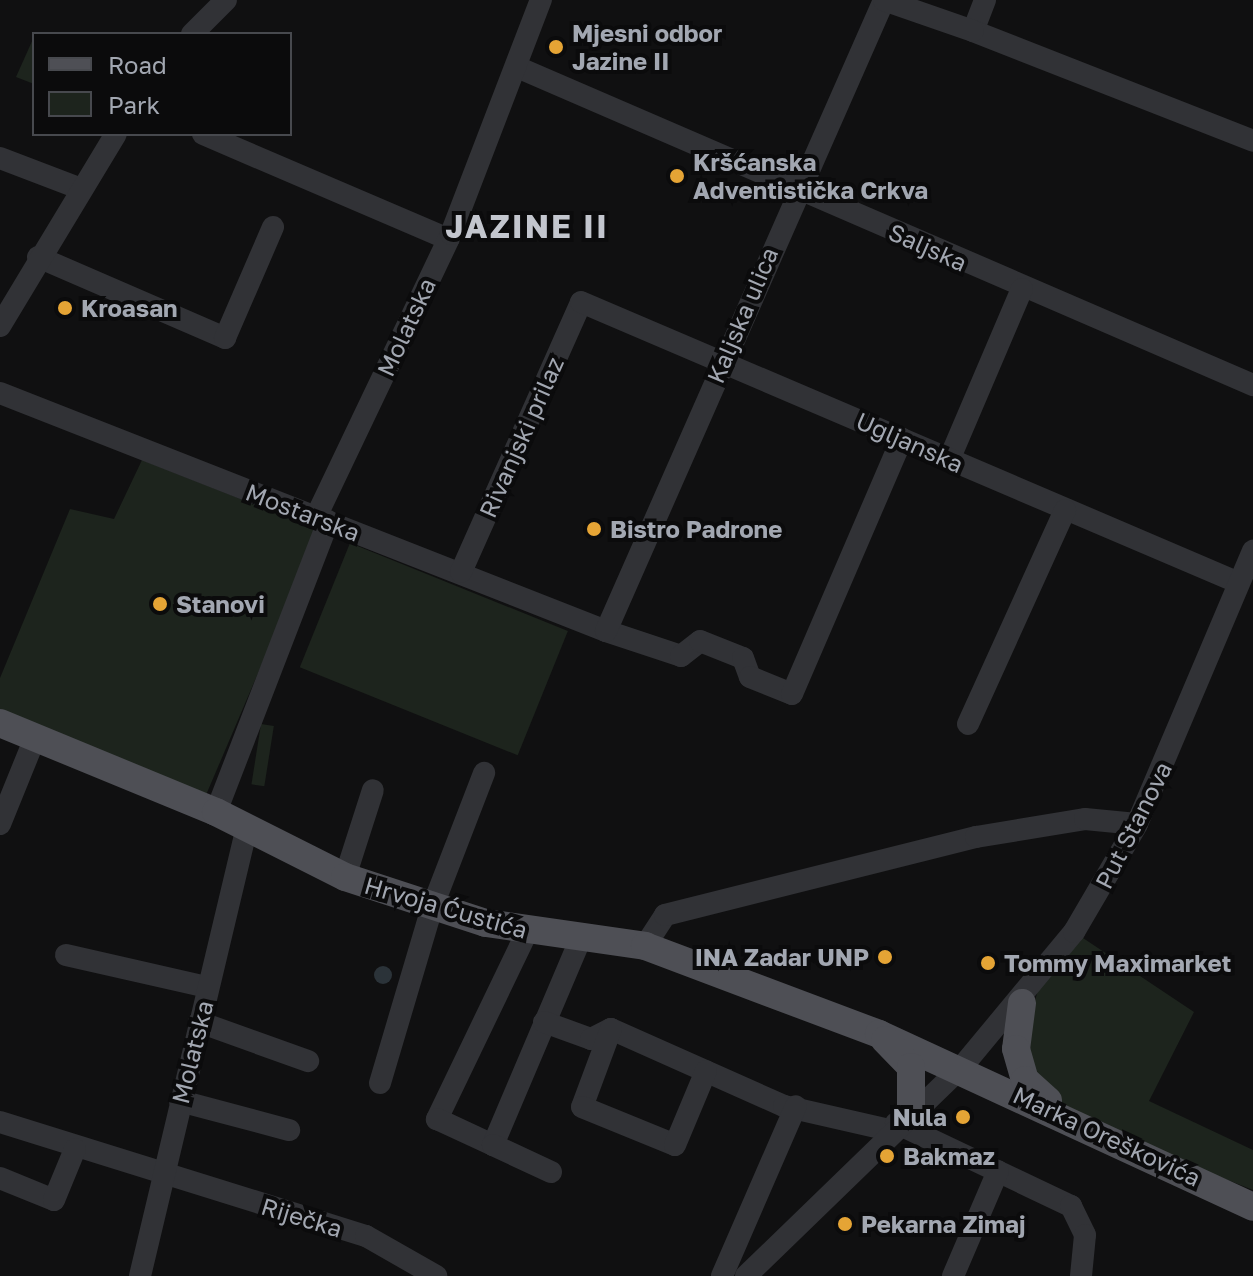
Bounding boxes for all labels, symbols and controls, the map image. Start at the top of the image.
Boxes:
place label: Mjesni odbor Jazine II [572,19,722,75]
legend [32,32,292,136]
marker: Mjesni odbor Jazine II [547,38,565,56]
text: Road [108,50,167,79]
text: Park [108,90,160,119]
place label: Kršćanska Adventistička Crkva [693,148,928,204]
marker: Kršćanska Adventistička Crkva [668,167,686,185]
district label: JAZINE II [445,207,609,245]
street label: Saljska [884,217,972,277]
street label: Kaljska ulica [700,243,784,387]
street label: Molatska [371,273,441,381]
place label: Kroasan [81,294,178,322]
marker: Kroasan [56,299,74,317]
street label: Rivanjski prilaz [473,352,569,522]
street label: Ugljanska [852,406,968,478]
street label: Mostarska [242,477,364,547]
place label: Bistro Padrone [610,515,782,543]
marker: Bistro Padrone [585,520,603,538]
place label: Stanovi [176,590,265,618]
marker: Stanovi [151,595,169,613]
street label: Put Stanova [1089,757,1177,893]
street label: Hrvoja Ćustića [361,870,531,944]
place label: INA Zadar UNP [695,943,869,971]
marker: INA Zadar UNP [876,948,894,966]
place label: Tommy Maximarket [1004,949,1231,977]
marker: Tommy Maximarket [979,954,997,972]
street label: Molatska [165,997,219,1107]
street label: Marka Oreškovića [1009,1080,1205,1192]
place label: Nula [893,1103,947,1131]
marker: Nula [954,1108,972,1126]
place label: Bakmaz [903,1142,995,1170]
marker: Bakmaz [878,1147,896,1165]
street label: Riječka [258,1191,346,1243]
place label: Pekarna Zimaj [861,1210,1026,1238]
marker: Pekarna Zimaj [836,1215,854,1233]

